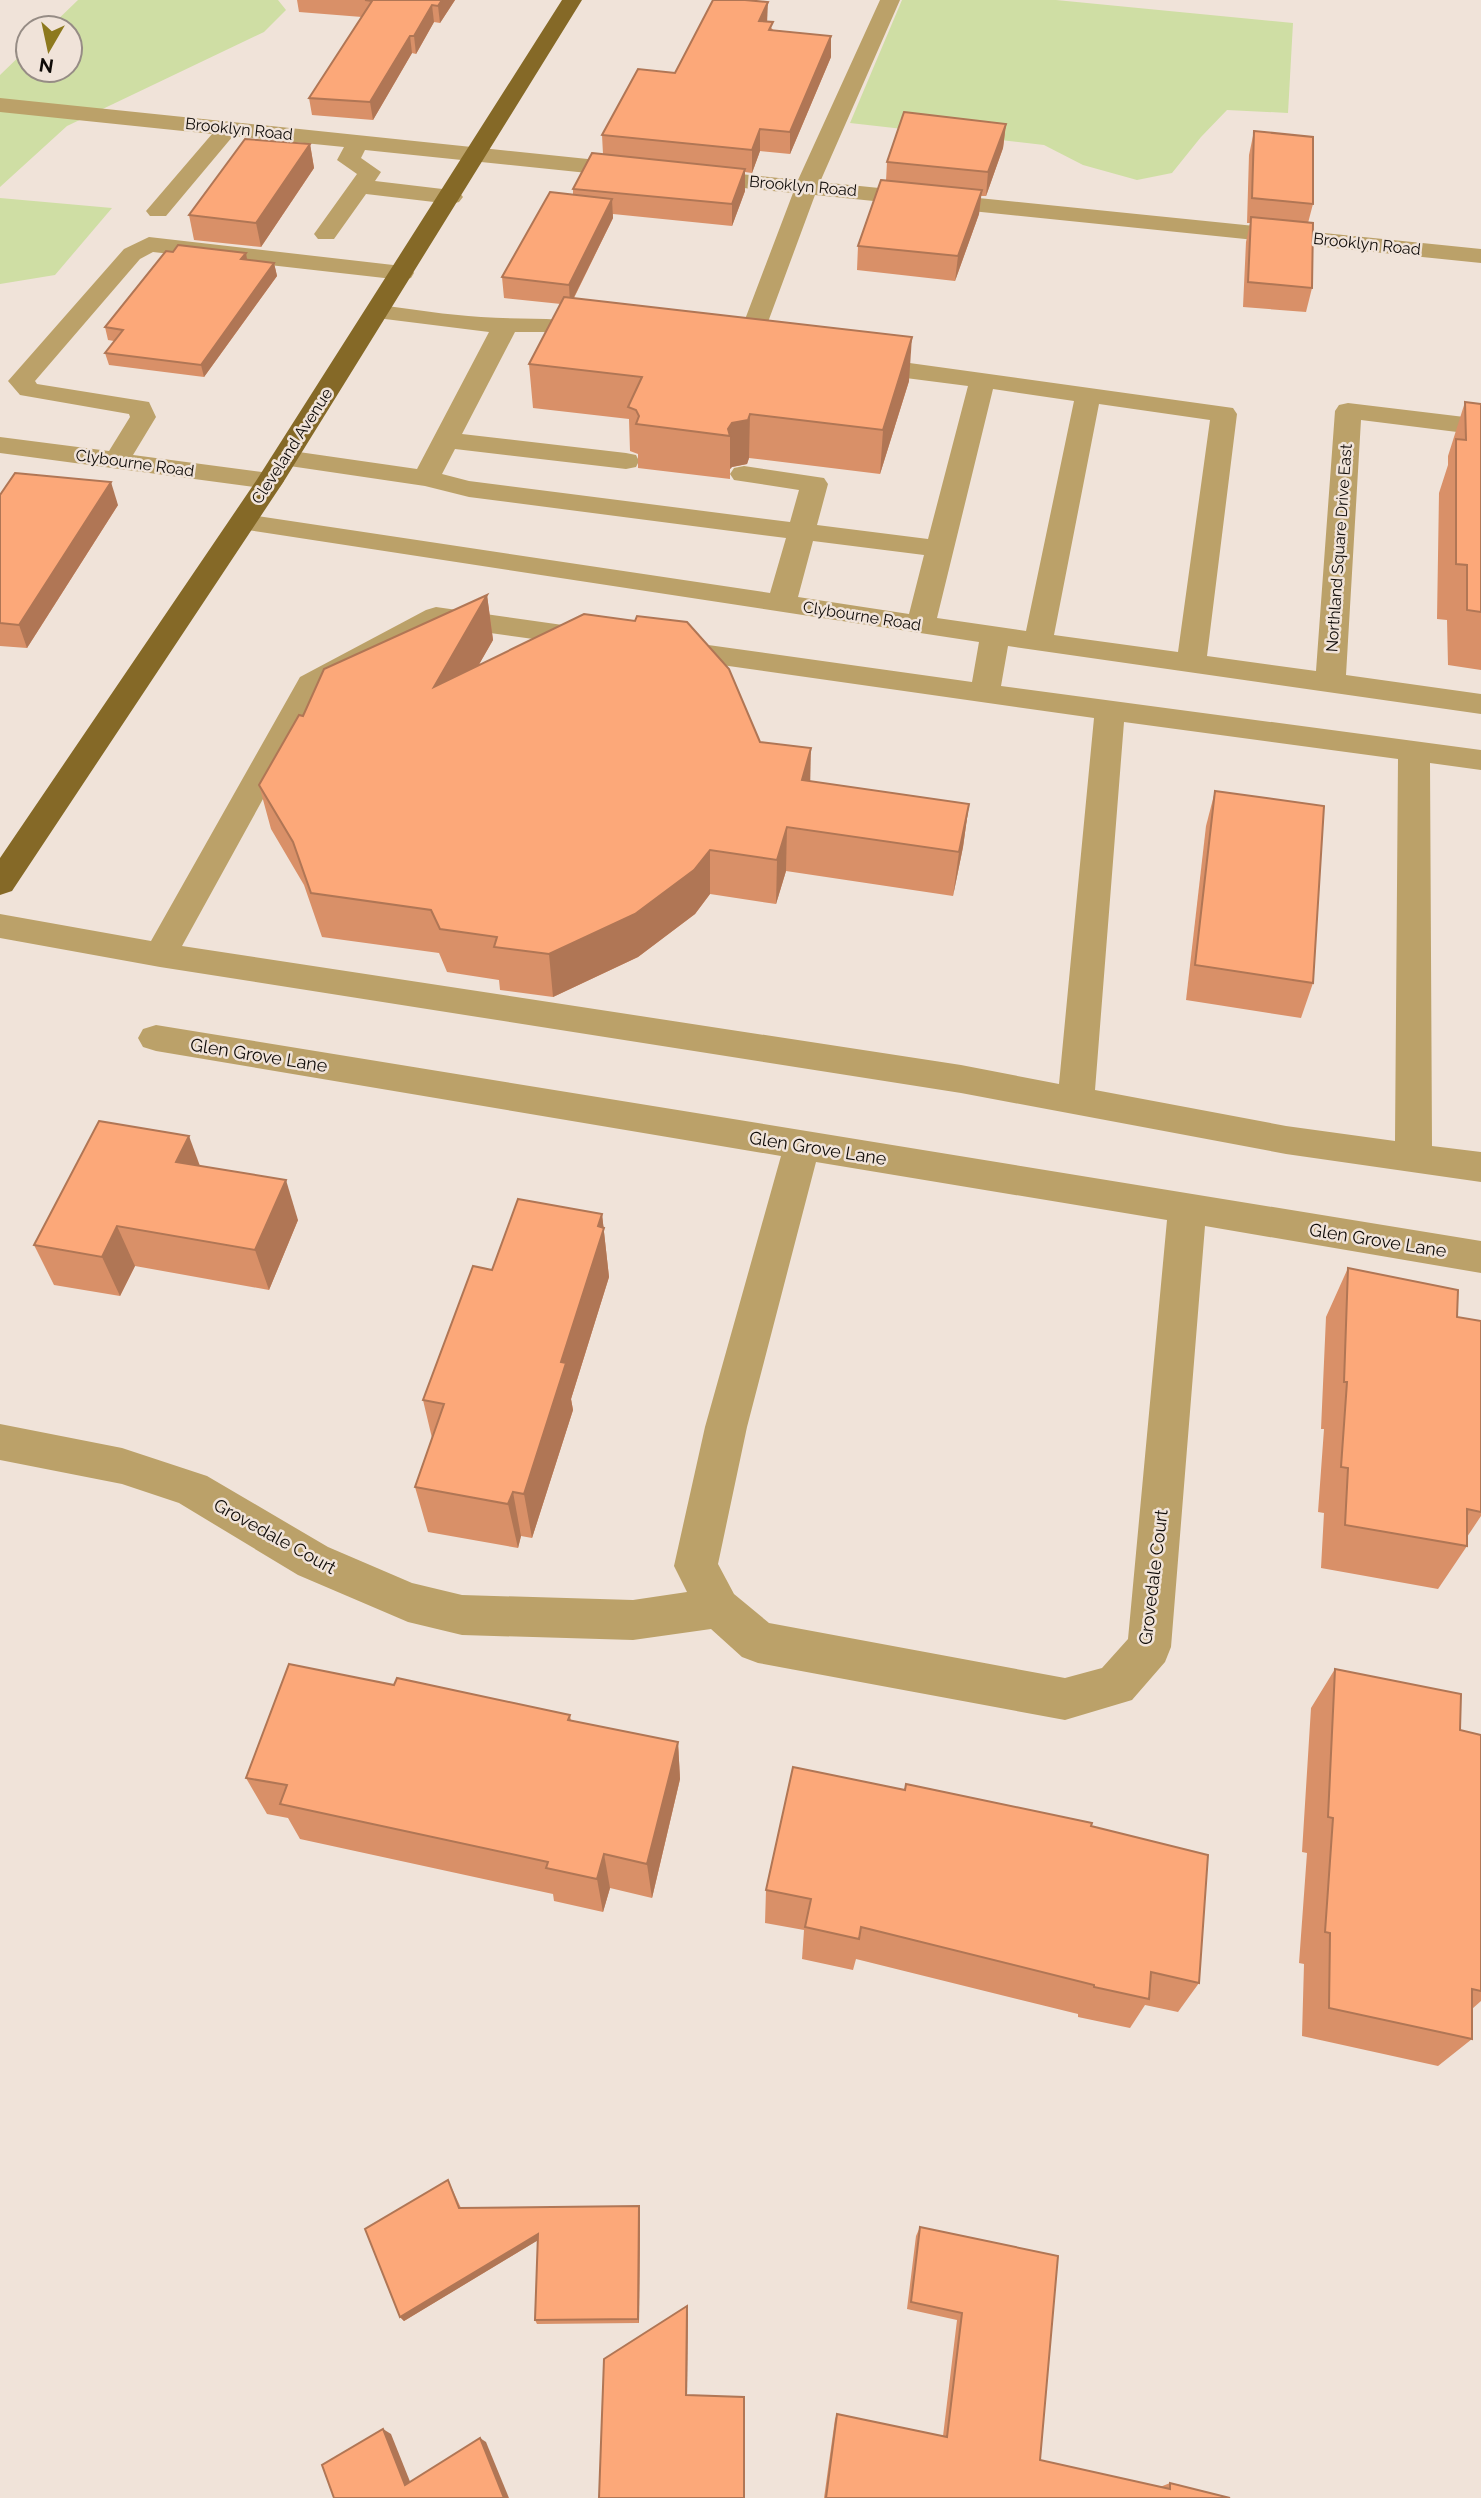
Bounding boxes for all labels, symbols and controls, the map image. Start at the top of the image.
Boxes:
north arrow [14,14,84,84]
text: N [37,54,55,78]
street label: Brooklyn Road [184,114,294,144]
street label: Brooklyn Road [748,172,858,200]
street label: Brooklyn Road [1312,229,1422,259]
street label: Cleveland Avenue [247,385,337,507]
street label: Northland Square Drive East [1322,443,1356,653]
street label: Clybourne Road [75,445,195,481]
street label: Clybourne Road [802,597,923,635]
street label: Glen Grove Lane [189,1034,329,1076]
street label: Glen Grove Lane [748,1127,888,1169]
street label: Glen Grove Lane [1308,1219,1448,1261]
street label: Grovedale Court [210,1494,340,1578]
street label: Grovedale Court [1134,1508,1172,1646]

